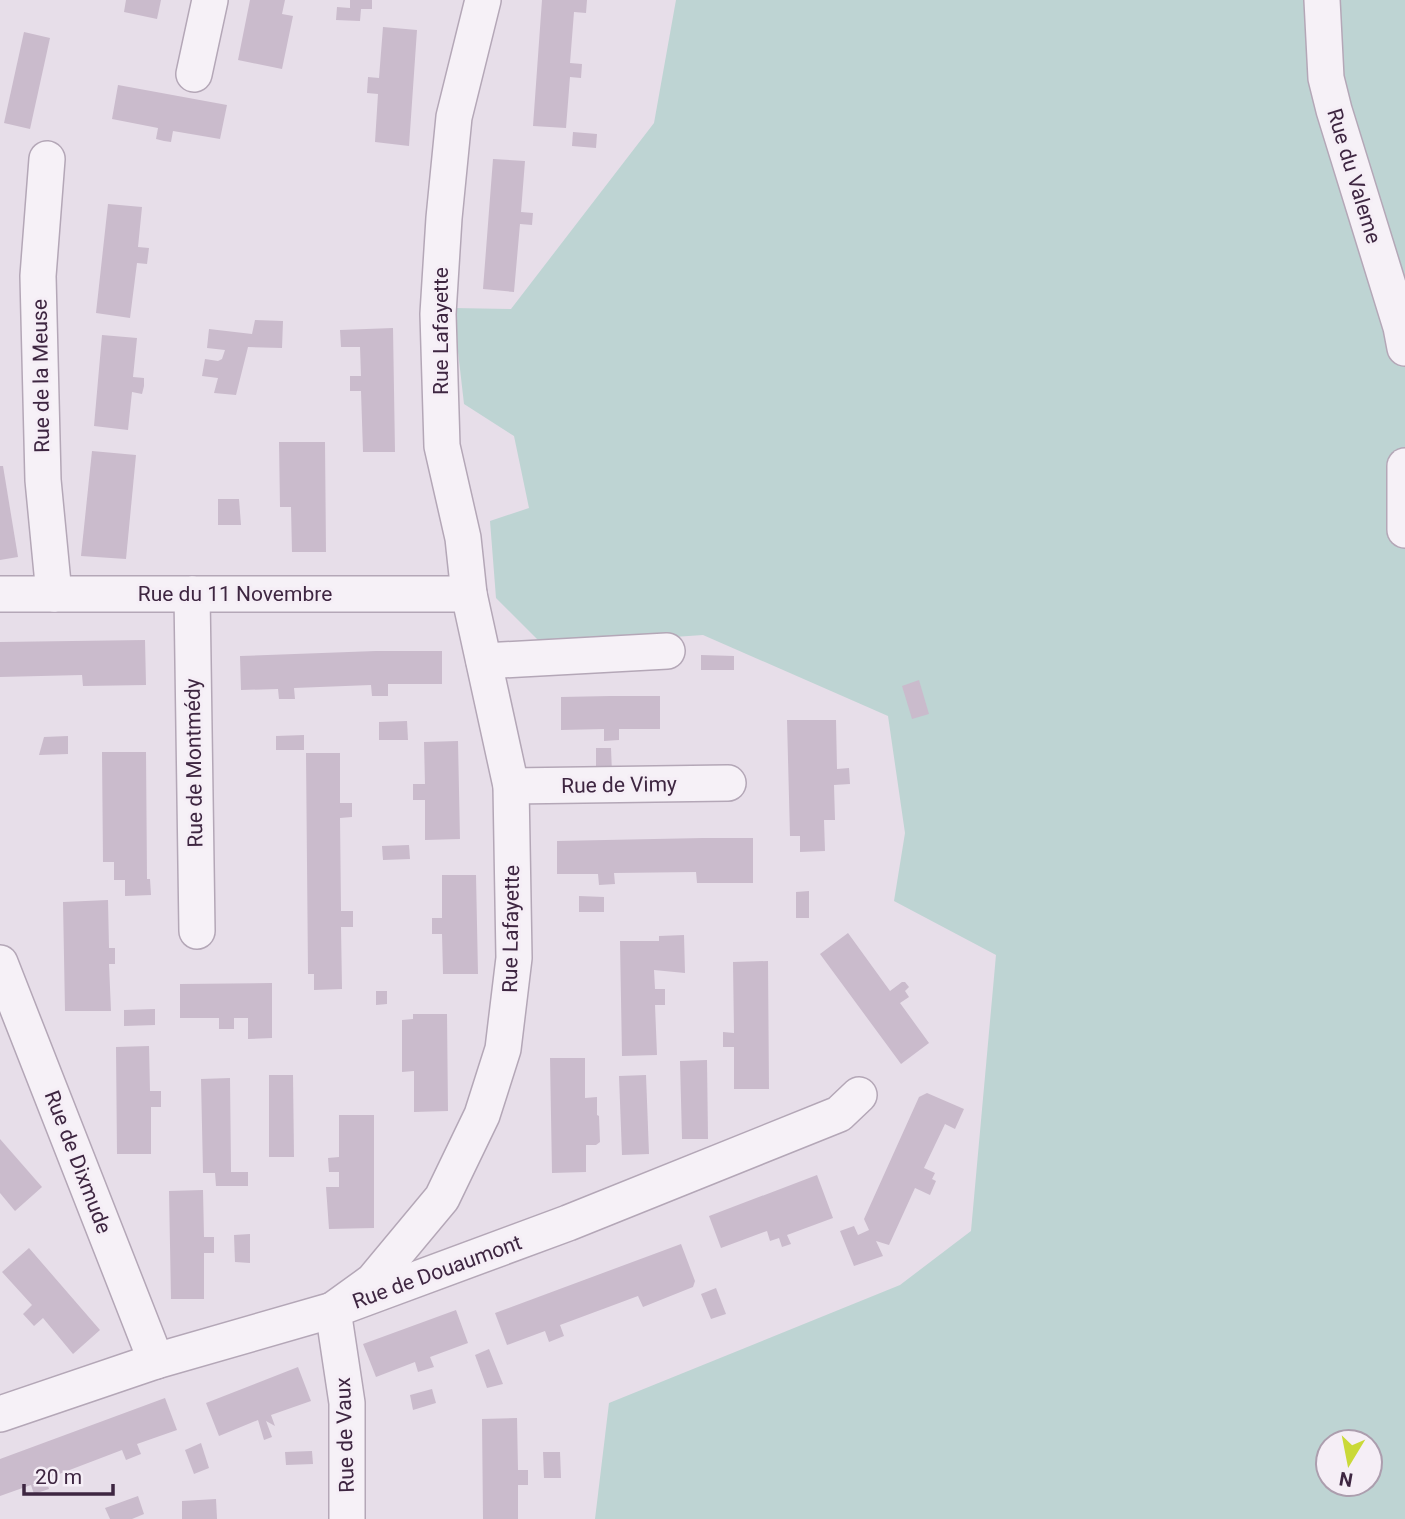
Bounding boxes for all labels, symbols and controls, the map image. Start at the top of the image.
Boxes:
street label: Rue du Valeme [1322,106,1386,246]
street label: Rue Lafayette [429,267,453,395]
street label: Rue de la Meuse [28,299,54,453]
street label: Rue du 11 Novembre [138,582,332,606]
street label: Rue de Montmédy [181,678,207,848]
street label: Rue de Vimy [561,772,677,798]
street label: Rue Lafayette [498,865,524,993]
street label: Rue de Dixmude [40,1087,116,1237]
street label: Rue de Douaumont [349,1230,525,1314]
street label: Rue de Vaux [331,1377,359,1493]
north arrow [1314,1428,1384,1498]
scale bar [24,1452,114,1496]
text: 20 m [35,1465,82,1489]
text: N [1338,1467,1355,1492]

